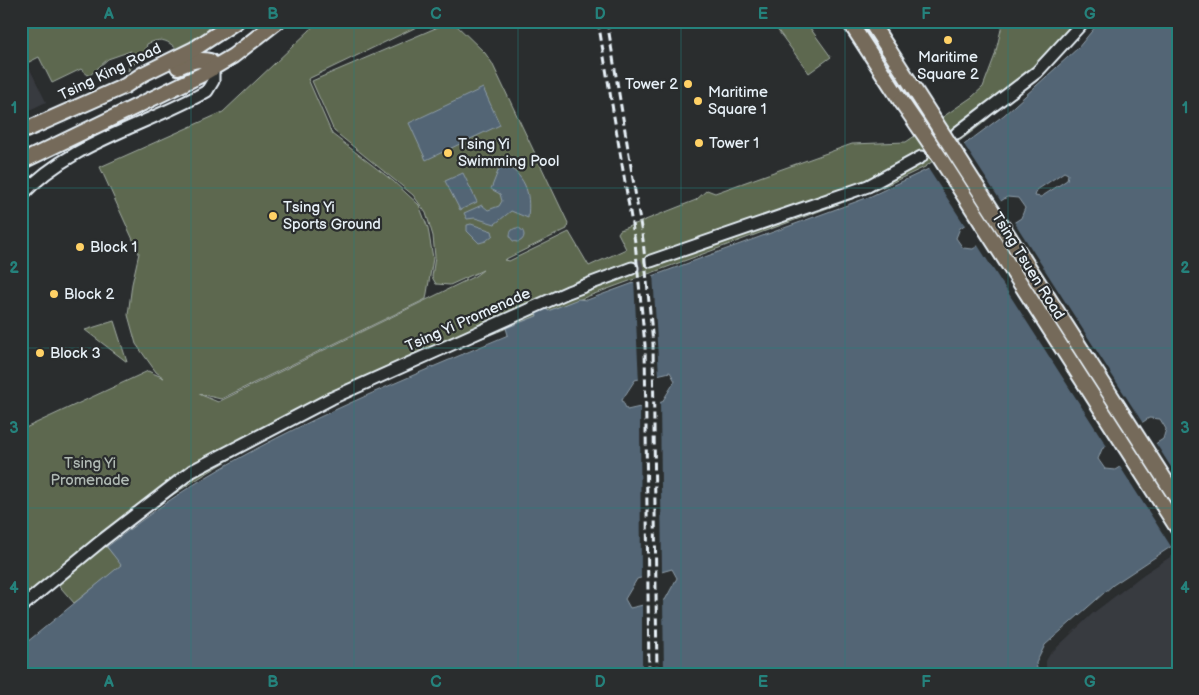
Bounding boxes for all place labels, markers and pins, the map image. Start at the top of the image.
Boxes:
marker: Maritime Square 2 [942,34,954,46]
place label: Maritime Square 2 [917,48,979,84]
place label: Tower 2 [625,75,678,94]
marker: Tower 2 [682,78,694,90]
place label: Maritime Square 1 [708,83,768,119]
marker: Maritime Square 1 [692,95,704,107]
place label: Tower 1 [709,134,759,153]
place label: Tsing Yi Swimming Pool [458,135,559,171]
marker: Tower 1 [693,137,705,149]
marker: Tsing Yi Swimming Pool [442,147,454,159]
place label: Tsing Yi Sports Ground [283,198,381,234]
marker: Tsing Yi Sports Ground [267,210,279,222]
place label: Block 1 [90,238,137,257]
marker: Block 1 [74,241,86,253]
place label: Block 2 [64,285,114,304]
marker: Block 2 [48,288,60,300]
place label: Block 3 [50,344,101,363]
marker: Block 3 [34,347,46,359]

